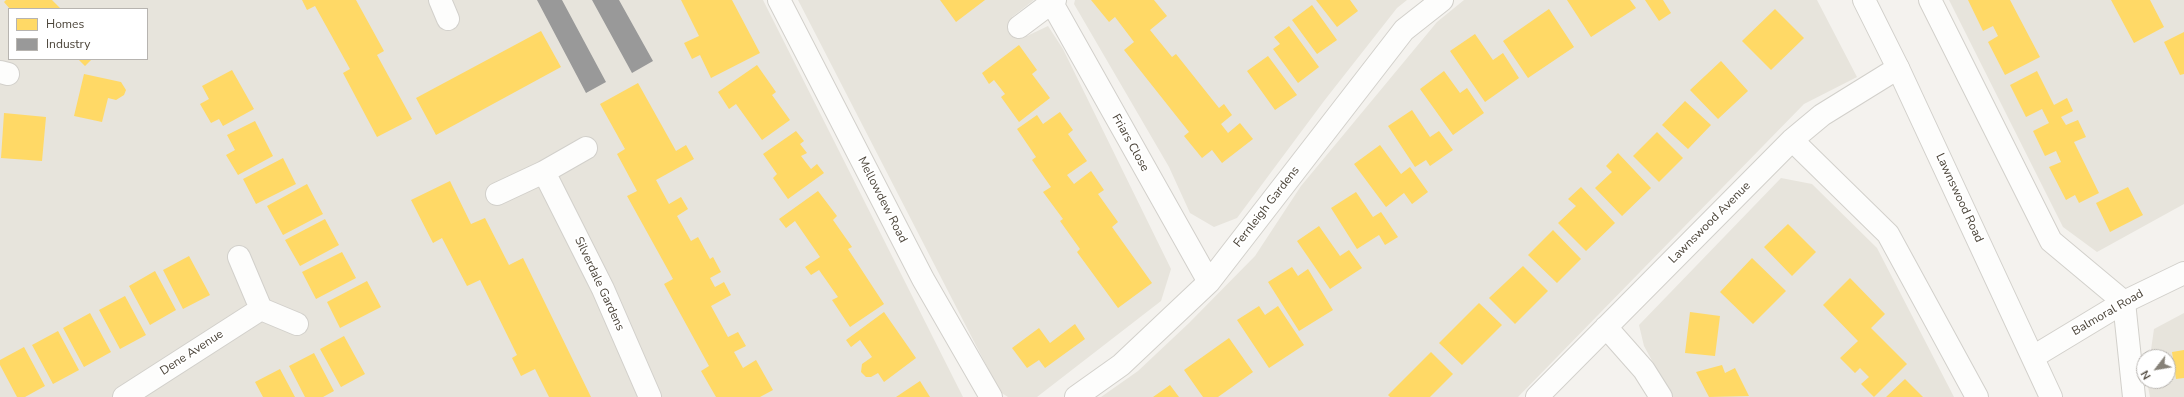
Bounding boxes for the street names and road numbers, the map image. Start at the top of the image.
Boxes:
street label: Friars Close [1108,112,1152,174]
street label: Lawnswood Road [1932,151,1986,245]
street label: Mellowdew Road [854,155,910,245]
street label: Fernleigh Gardens [1231,164,1303,250]
street label: Lawnswood Avenue [1666,179,1754,267]
street label: Silverdale Gardens [571,235,627,333]
street label: Balmoral Road [2070,287,2146,339]
street label: Dene Avenue [158,327,226,379]

